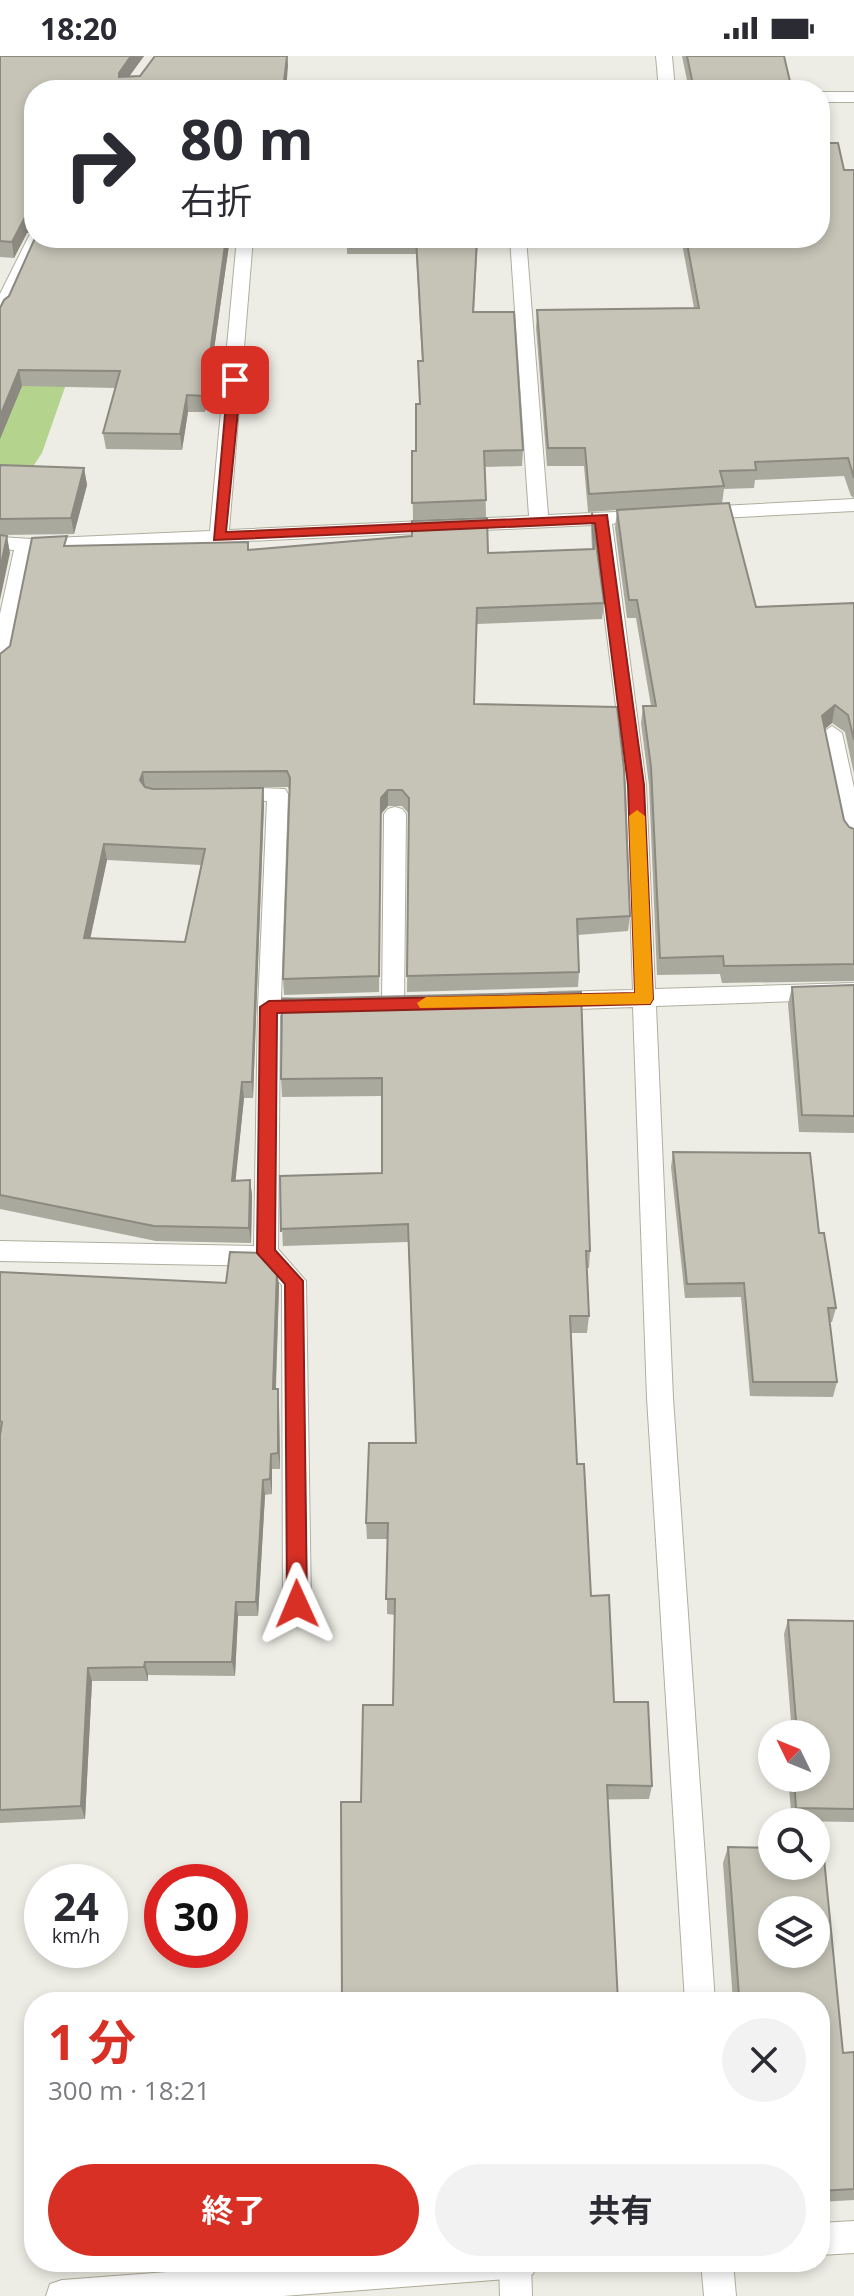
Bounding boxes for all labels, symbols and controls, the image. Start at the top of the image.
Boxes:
text: 18:20 [40,8,117,49]
text: 80 m [180,100,314,176]
icon: right [48,112,152,216]
text: 右折 [180,176,252,225]
pin [201,346,269,414]
icon: arrive [213,358,257,402]
position arrow [255,1562,339,1646]
north arrow [758,1720,830,1792]
map controls [758,1720,830,1968]
button: search [758,1808,830,1880]
speed limit sign: 30 [144,1864,248,1968]
text: 24 [53,1878,99,1933]
button: layers [758,1896,830,1968]
text: km/h [52,1922,100,1949]
text: 1 分 [48,2009,136,2074]
button: close [722,2018,806,2102]
text: 300 m · 18:21 [48,2072,210,2108]
button: 終了 [48,2164,419,2256]
button: 共有 [435,2164,806,2256]

